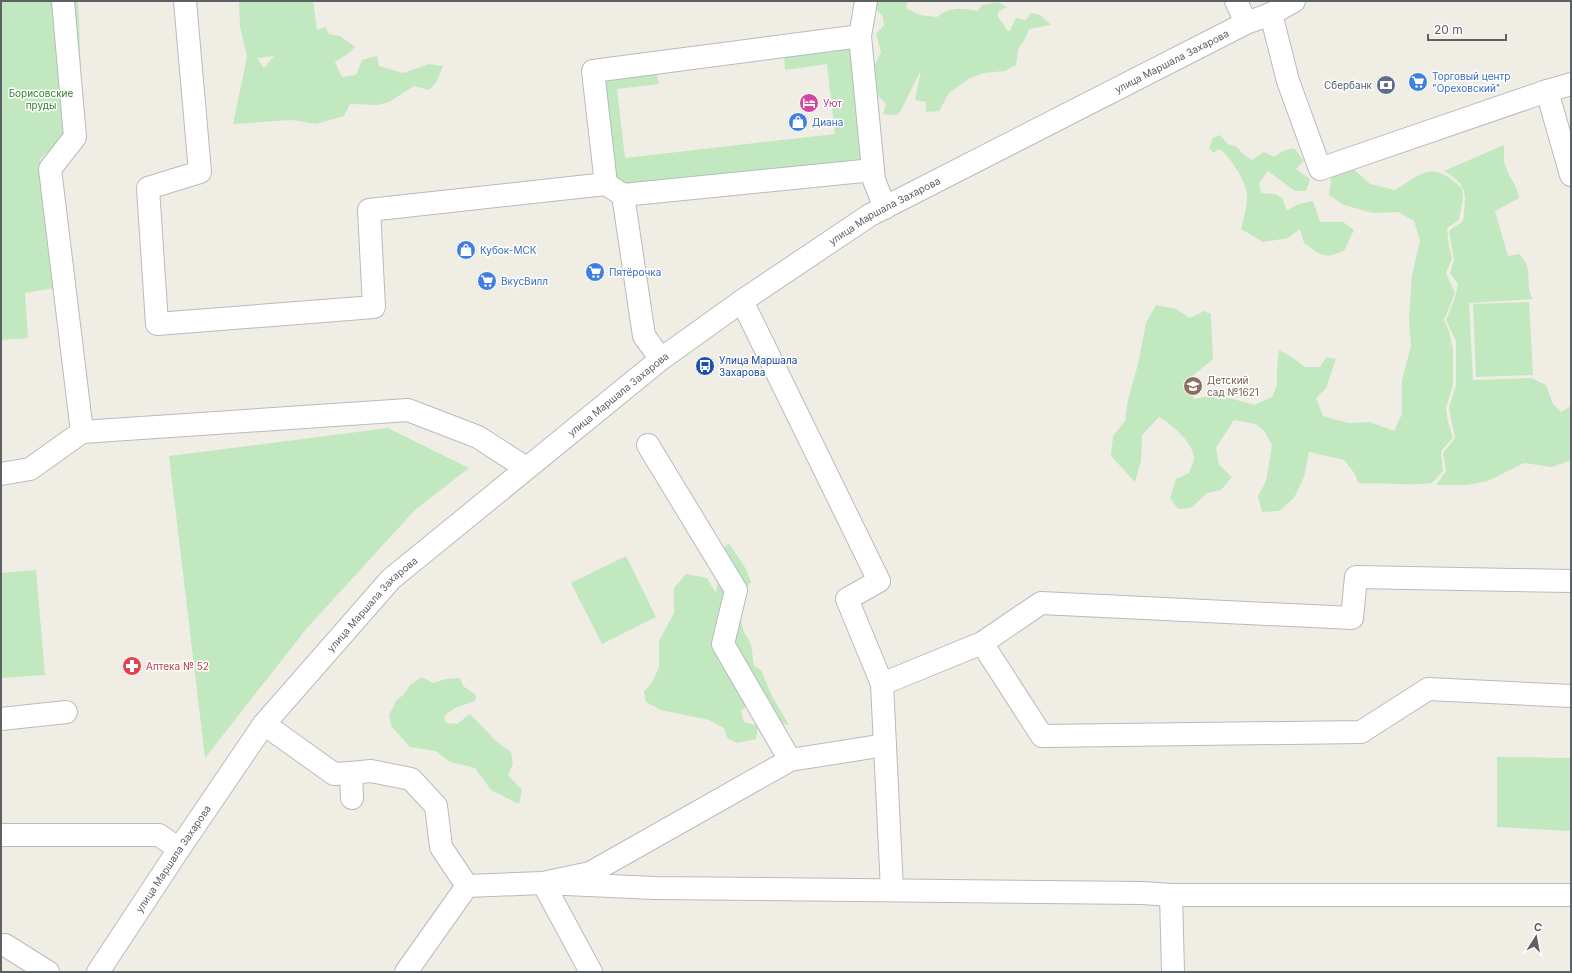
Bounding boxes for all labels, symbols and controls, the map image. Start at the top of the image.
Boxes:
scale bar [1428,16,1506,42]
text: 20 m [1434,22,1463,37]
street label: улица Маршала Захарова [1113,27,1231,95]
place label: Торговый центр "Ореховский" [1432,70,1510,94]
supermarket icon: Торговый центр "Ореховский" [1407,71,1429,93]
bank icon: Сбербанк [1375,74,1397,96]
place label: Сбербанк [1324,79,1373,91]
park label: Борисовские пруды [9,87,74,111]
hotel icon: Уют [798,92,820,114]
place label: Уют [823,97,842,109]
shop icon: Диана [787,111,809,133]
place label: Диана [812,116,843,128]
street label: улица Маршала Захарова [826,174,942,247]
shop icon: Кубок-МСК [455,239,477,261]
place label: Кубок-МСК [480,244,537,256]
supermarket icon: Пятёрочка [584,261,606,283]
place label: Пятёрочка [609,266,661,278]
supermarket icon: ВкусВилл [476,270,498,292]
place label: ВкусВилл [501,275,548,287]
street label: улица Маршала Захарова [565,350,671,439]
place label: Улица Маршала Захарова [719,354,797,378]
bus stop icon: Улица Маршала Захарова [694,355,716,377]
place label: Детский сад №1621 [1207,374,1259,398]
school or university icon: Детский сад №1621 [1182,375,1204,397]
street label: улица Маршала Захарова [324,554,420,654]
pharmacy icon: Аптека № 52 [121,655,143,677]
place label: Аптека № 52 [146,660,209,672]
street label: улица Маршала Захарова [133,803,213,915]
north arrow [1516,917,1556,957]
text: С [1533,920,1543,935]

